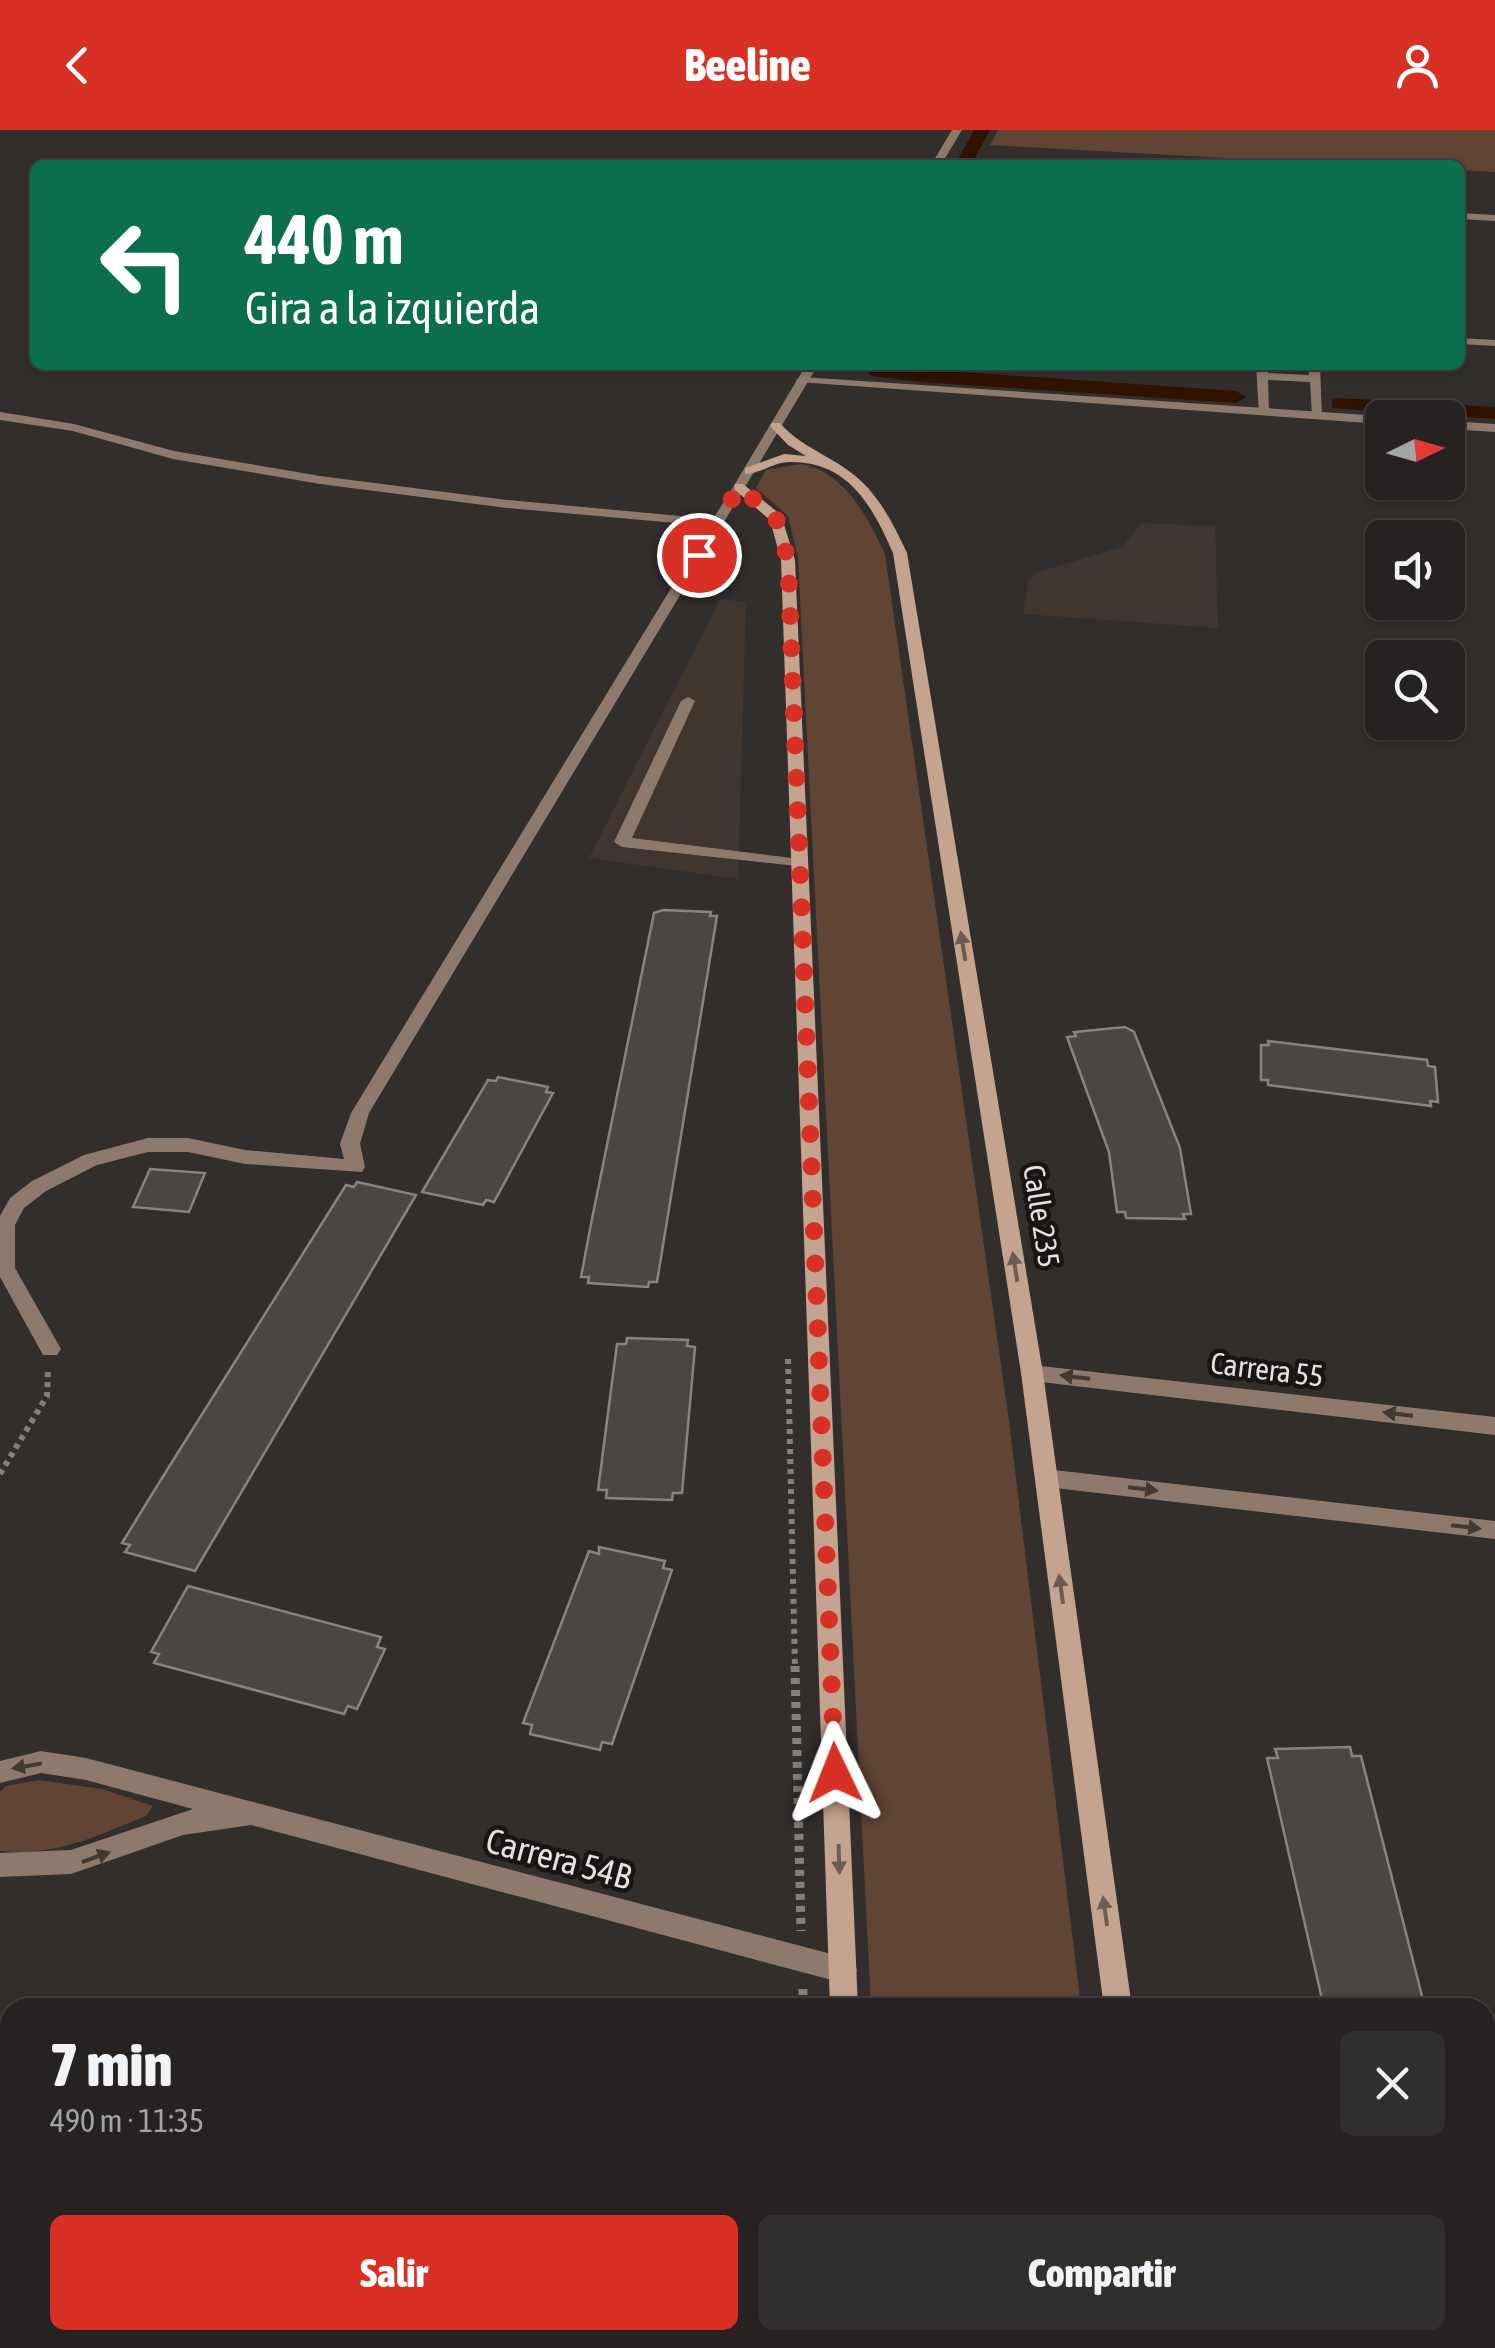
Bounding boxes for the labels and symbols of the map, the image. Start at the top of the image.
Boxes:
north arrow [1365,400,1465,500]
pin [657,513,742,598]
one-way arrow [955,930,971,962]
street label: Calle 235 [1017,1162,1067,1270]
one-way arrow [1007,1251,1022,1282]
street label: Carrera 55 [1209,1345,1325,1393]
one-way arrow [1059,1369,1091,1385]
one-way arrow [1382,1406,1414,1422]
one-way arrow [1128,1481,1160,1497]
one-way arrow [1451,1519,1482,1535]
one-way arrow [1053,1572,1069,1604]
position arrow [783,1721,887,1825]
one-way arrow [10,1759,42,1774]
street label: Carrera 54B [482,1819,636,1897]
one-way arrow [831,1844,847,1876]
one-way arrow [82,1849,112,1864]
one-way arrow [1097,1895,1113,1926]

